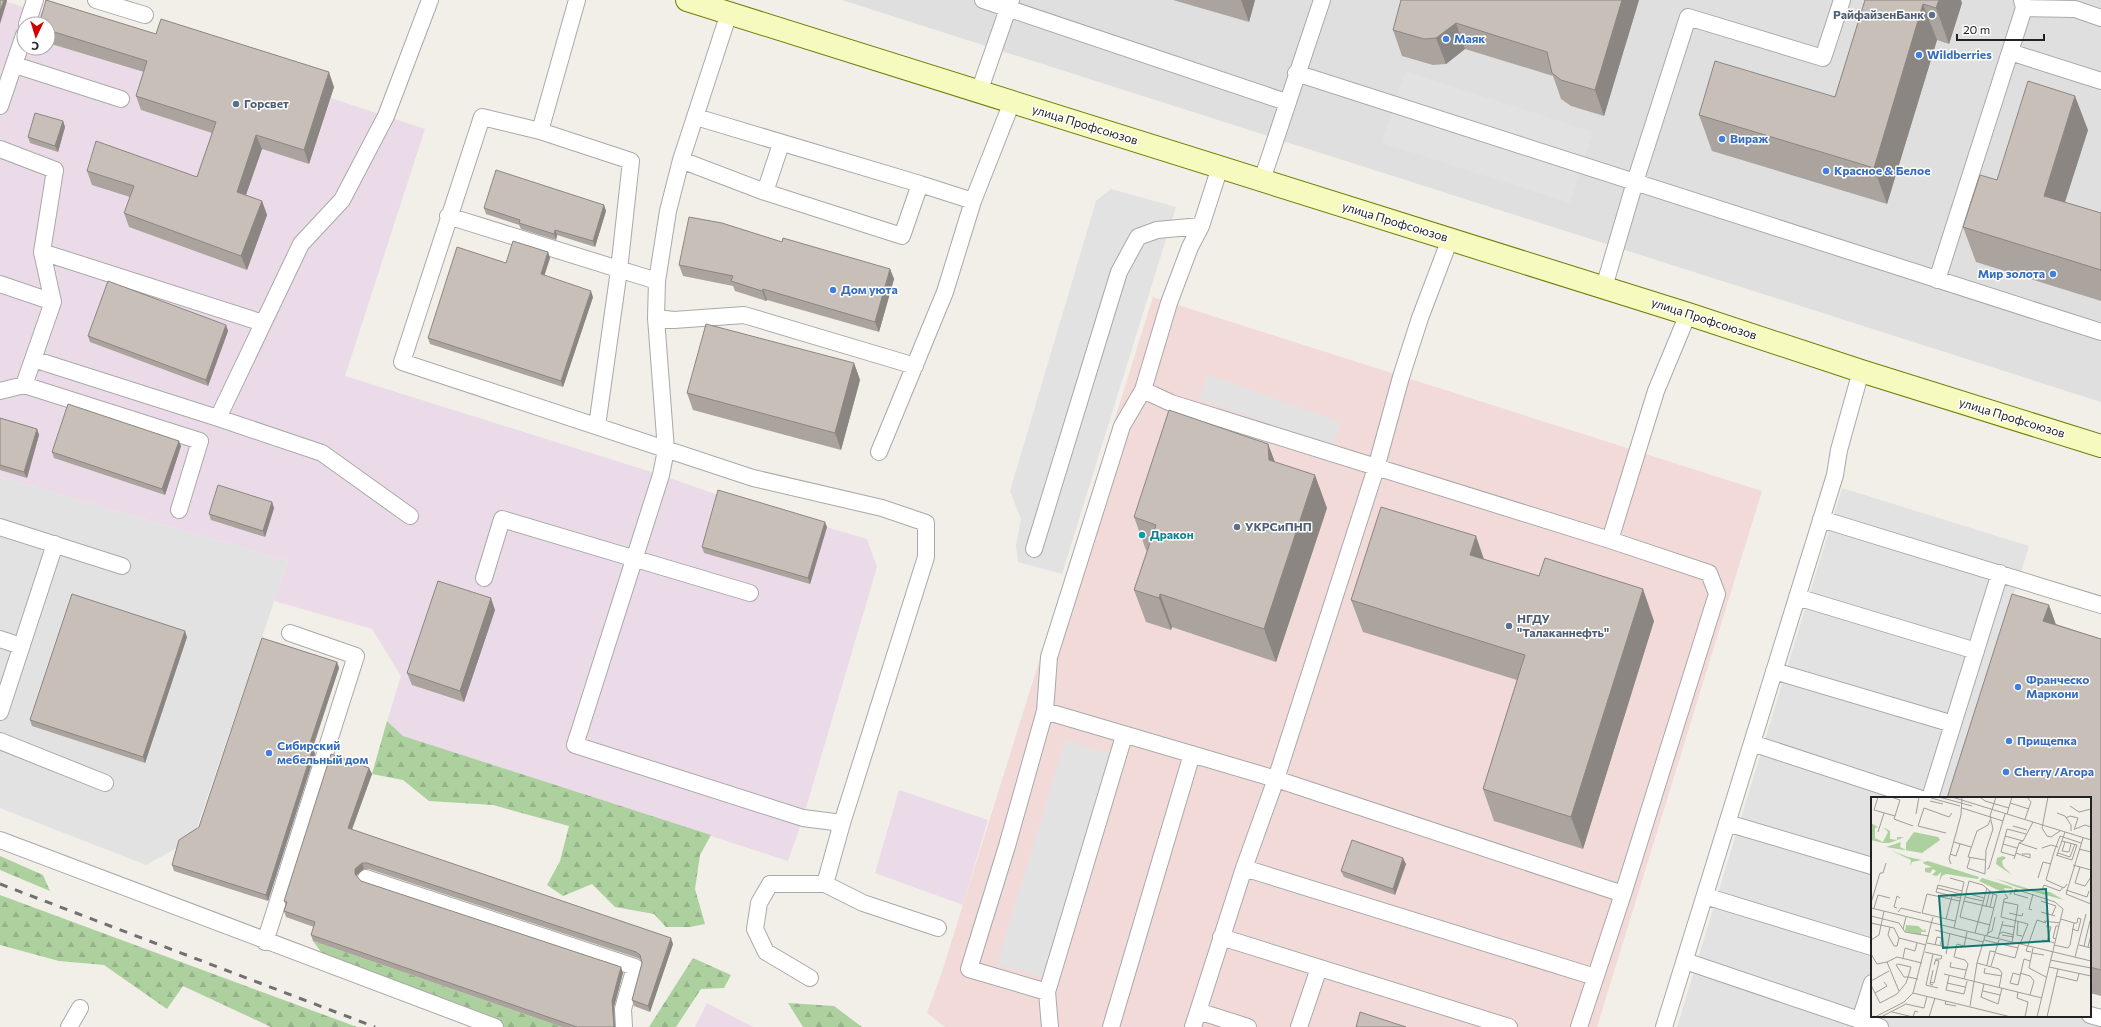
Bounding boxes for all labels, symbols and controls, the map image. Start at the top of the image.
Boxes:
place label: РайфайзенБанк [1833,7,1924,21]
marker: РайфайзенБанк [1927,10,1937,20]
north arrow [16,16,56,56]
scale bar [1957,16,2044,42]
text: 20 m [1963,22,1990,36]
place label: Маяк [1454,31,1485,45]
marker: Маяк [1441,34,1451,44]
text: С [31,40,39,53]
place label: Wildberries [1927,47,1992,61]
marker: Wildberries [1914,50,1924,60]
place label: Горсвет [244,96,289,110]
marker: Горсвет [231,99,241,109]
street label: улица Профсоюзов [1031,101,1140,147]
place label: Вираж [1730,131,1769,145]
marker: Вираж [1717,134,1727,144]
place label: Красное & Белое [1834,163,1930,177]
marker: Красное & Белое [1821,166,1831,176]
street label: улица Профсоюзов [1341,198,1450,244]
place label: Мир золота [1978,266,2045,280]
marker: Мир золота [2048,269,2058,279]
place label: Дом уюта [841,282,898,296]
marker: Дом уюта [828,285,838,295]
street label: улица Профсоюзов [1650,294,1759,342]
street label: улица Профсоюзов [1958,394,2067,440]
place label: УКРСиПНП [1245,519,1312,533]
marker: УКРСиПНП [1232,522,1242,532]
place label: Дракон [1150,527,1194,541]
marker: Дракон [1137,530,1147,540]
place label: НГДУ "Талаканнефть" [1517,611,1609,639]
marker: НГДУ "Талаканнефть" [1504,621,1514,631]
place label: Франческо Маркони [2026,672,2089,700]
marker: Франческо Маркони [2013,682,2023,692]
place label: Прищепка [2017,733,2077,747]
marker: Прищепка [2004,736,2014,746]
place label: Сибирский мебельный дом [277,738,368,766]
marker: Сибирский мебельный дом [264,748,274,758]
place label: Cherry /Агора [2014,764,2094,778]
marker: Cherry /Агора [2001,767,2011,777]
inset map [1871,797,2091,1017]

